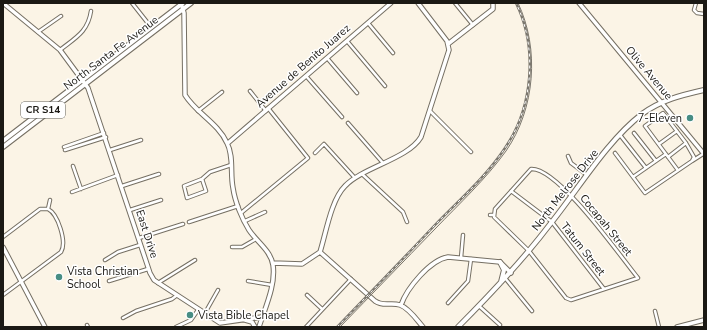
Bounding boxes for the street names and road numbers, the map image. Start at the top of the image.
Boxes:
street label: North Santa Fe Avenue [61,12,161,94]
street label: Avenue de Benito Juarez [253,21,353,111]
street label: Olive Avenue [622,43,676,103]
road number: CR S14 [21,102,65,118]
street label: North Melrose Drive [528,146,602,234]
street label: Cocapah Street [576,191,636,259]
street label: East Drive [132,208,162,260]
street label: Tatum Street [557,219,609,279]

